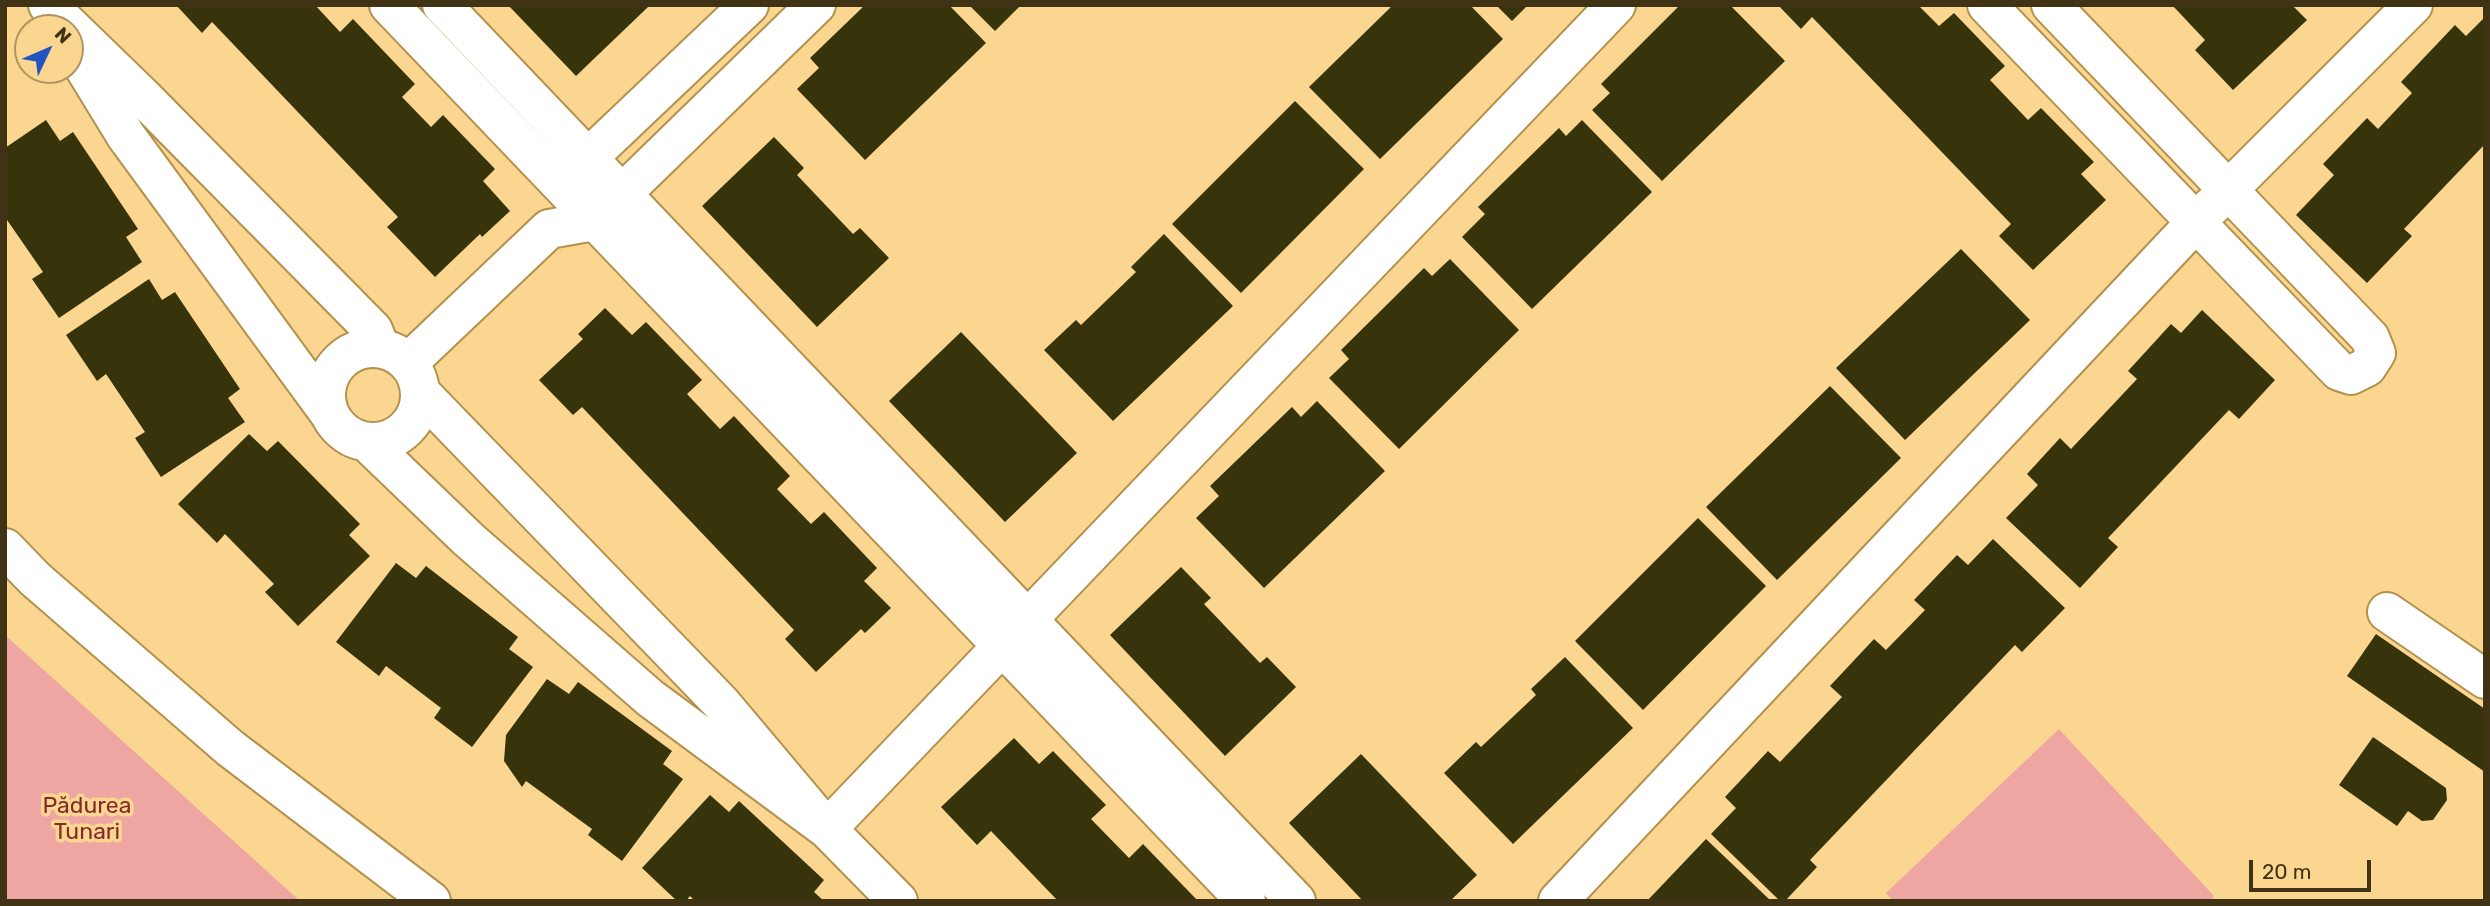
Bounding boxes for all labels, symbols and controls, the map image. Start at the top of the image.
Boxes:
north arrow [14,14,84,84]
text: N [50,23,76,48]
park label: Pădurea Tunari [43,792,131,846]
scale bar [2252,846,2374,890]
text: 20 m [2262,859,2311,884]

